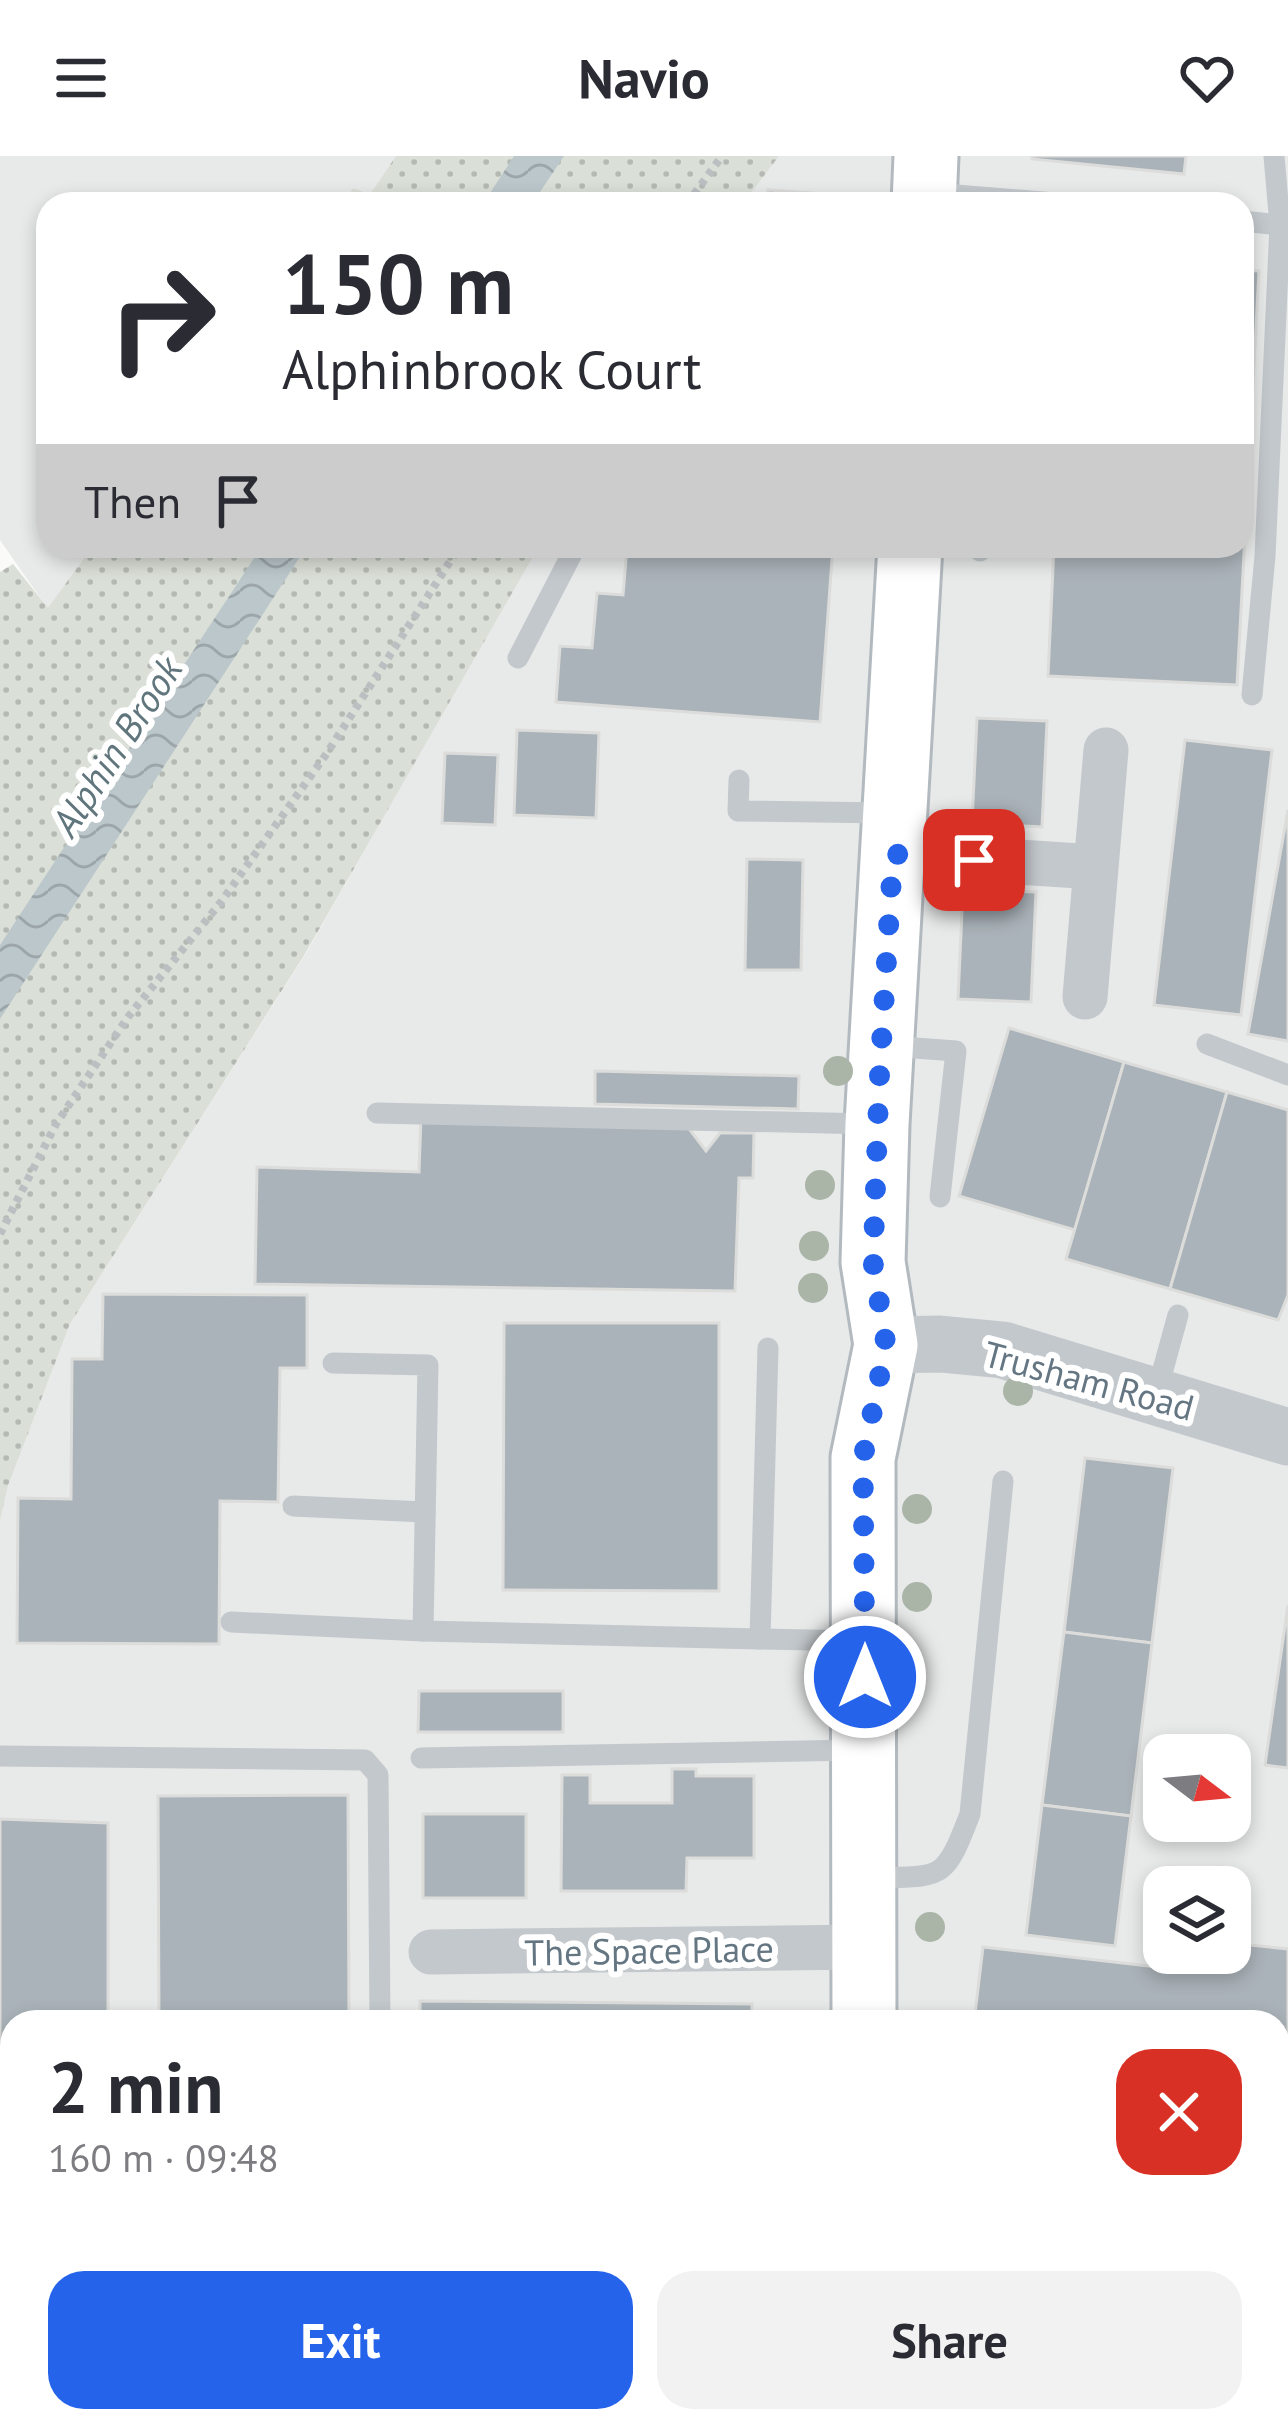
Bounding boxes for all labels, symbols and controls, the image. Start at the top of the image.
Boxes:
text: Navio [578,43,710,113]
icon: menu [48,45,114,111]
icon: heart [1174,45,1240,111]
text: 150 m [282,228,514,337]
icon: right [84,240,240,396]
text: Alphinbrook Court [282,334,701,404]
icon: arrive [205,468,271,534]
text: Then [84,472,181,530]
water label: Alphin Brook [38,645,194,847]
pin [923,809,1025,911]
icon: arrive [941,827,1007,893]
street label: Trusham Road [979,1329,1199,1431]
position arrow [802,1614,928,1740]
north arrow [1143,1734,1251,1842]
map controls [1143,1734,1251,1974]
button: layers [1143,1866,1251,1974]
street label: The Space Place [524,1924,774,1976]
text: 2 min [48,2040,224,2133]
button: close [1116,2049,1242,2175]
text: 160 m · 09:48 [48,2132,279,2183]
button: Exit [48,2271,633,2409]
button: Share [657,2271,1242,2409]

